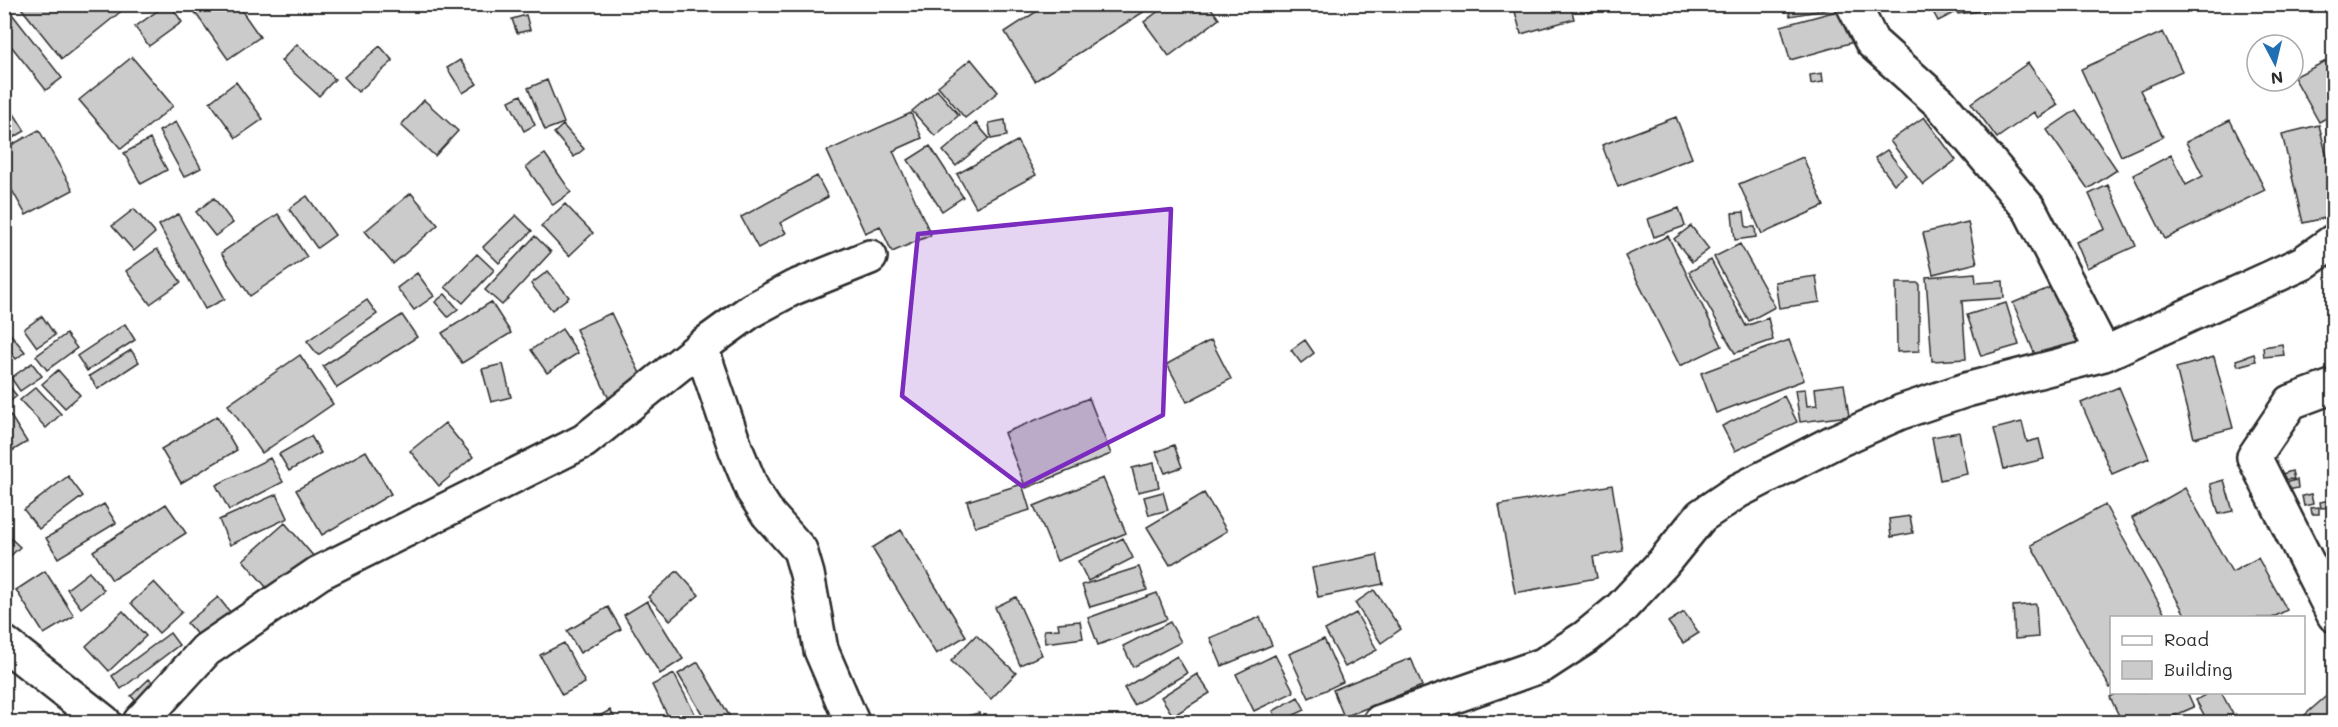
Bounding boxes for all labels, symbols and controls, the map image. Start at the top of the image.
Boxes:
north arrow [2245,33,2305,93]
text: N [2270,67,2284,90]
legend [2110,616,2305,694]
text: Road [2164,627,2209,651]
text: Building [2164,657,2232,681]

